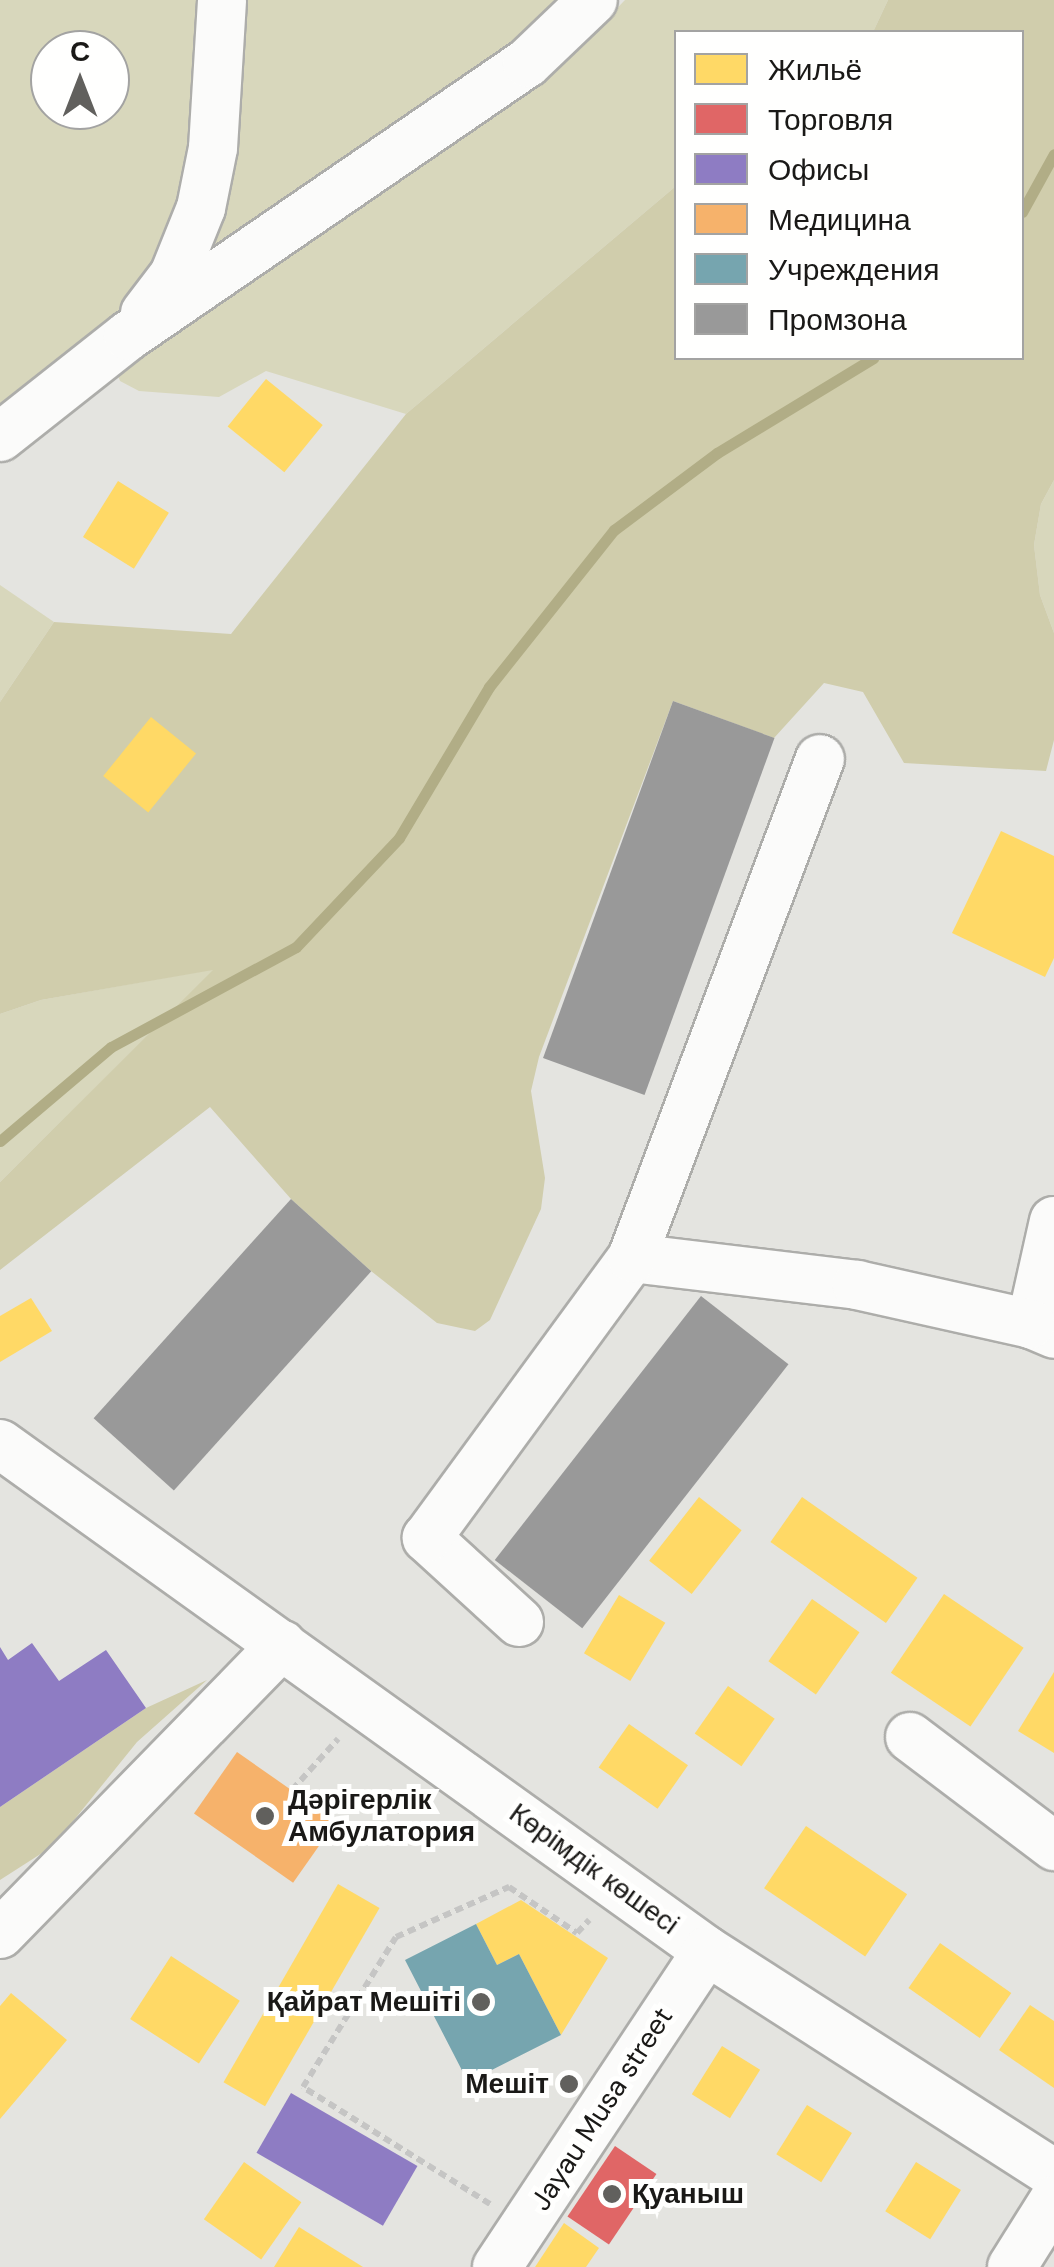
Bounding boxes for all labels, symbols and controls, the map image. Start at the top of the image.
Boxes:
north arrow [30,30,130,130]
legend [674,30,1024,360]
text: С [70,33,90,70]
text: Жильё [768,50,862,89]
text: Торговля [768,100,893,139]
text: Офисы [768,150,869,189]
text: Медицина [768,200,911,239]
text: Учреждения [768,250,940,289]
text: Промзона [768,300,907,339]
place label: Дәрігерлік Амбулатория [288,1783,475,1849]
street label: Көрімдік көшесі [503,1796,685,1942]
marker: Дәрігерлік Амбулатория [252,1803,278,1829]
place label: Қайрат Мешіті [267,1985,461,2019]
marker: Қайрат Мешіті [470,1991,492,2013]
street label: Jayau Musa street [524,2001,680,2217]
place label: Мешіт [465,2067,549,2101]
marker: Мешіт [558,2073,580,2095]
place label: Қуаныш [632,2177,744,2211]
marker: Қуаныш [601,2183,623,2205]

